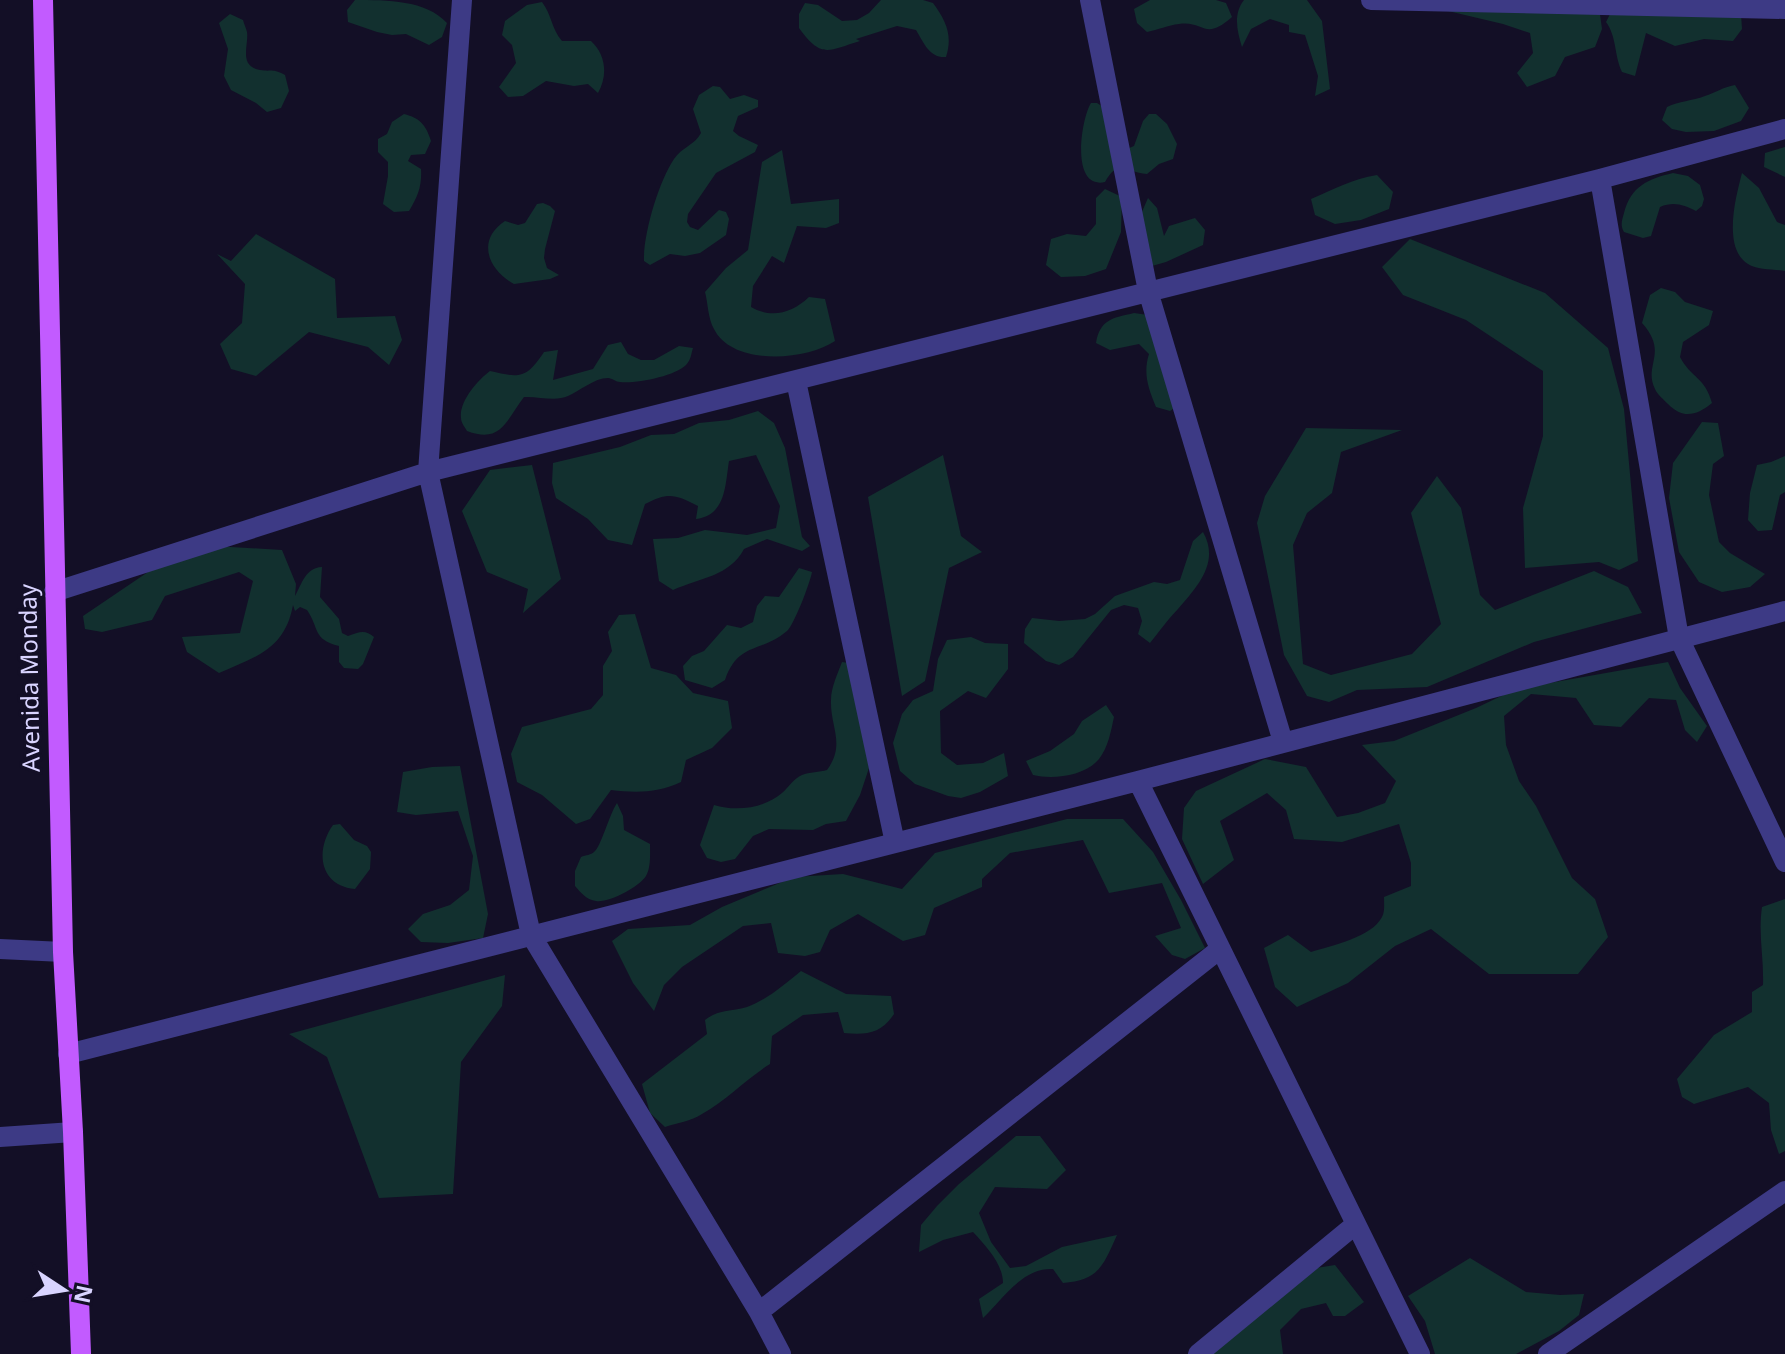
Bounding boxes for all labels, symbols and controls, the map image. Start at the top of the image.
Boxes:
street label: Avenida Monday [10,583,47,772]
north arrow [24,1250,104,1330]
text: N [68,1282,101,1306]

